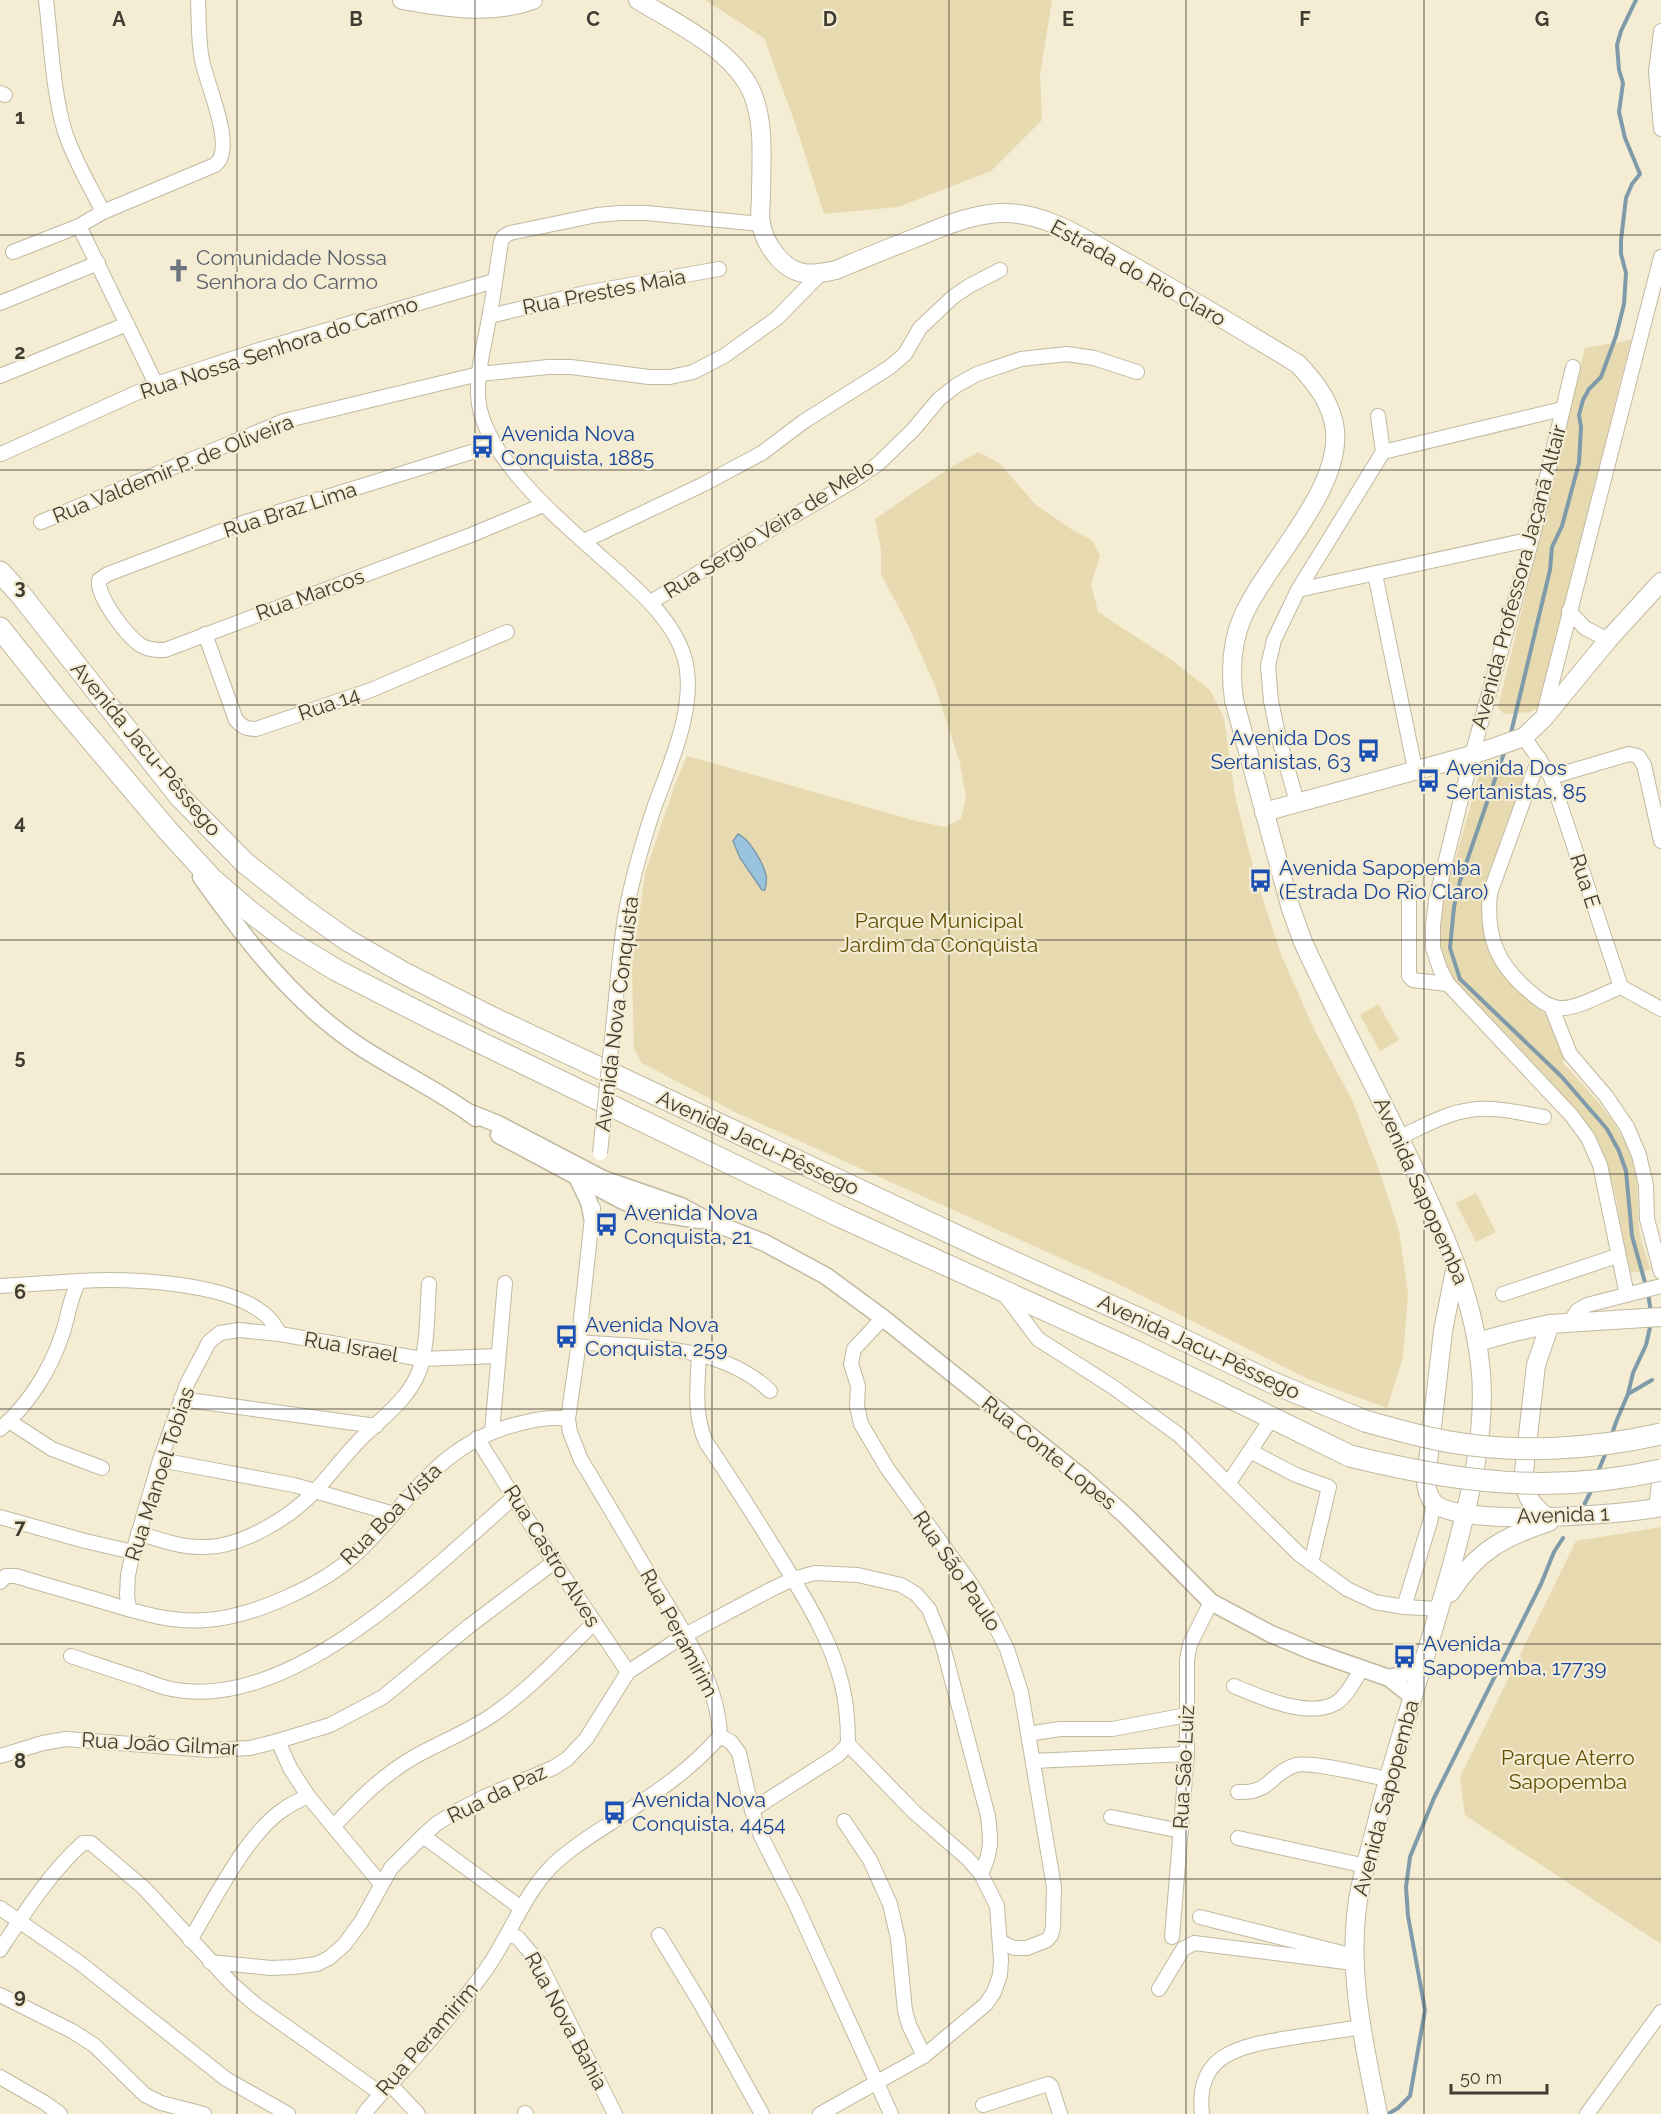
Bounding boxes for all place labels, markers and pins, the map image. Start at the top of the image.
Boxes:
place label: Comunidade Nossa Senhora do Carmo [196,245,387,294]
church icon: Comunidade Nossa Senhora do Carmo [165,257,191,283]
place label: Avenida Nova Conquista, 1885 [501,421,654,470]
bus stop icon: Avenida Nova Conquista, 1885 [470,433,496,459]
place label: Avenida Dos Sertanistas, 63 [1211,725,1351,774]
bus stop icon: Avenida Dos Sertanistas, 63 [1356,737,1382,763]
place label: Avenida Dos Sertanistas, 85 [1446,755,1587,804]
bus stop icon: Avenida Dos Sertanistas, 85 [1415,767,1441,793]
place label: Avenida Sapopemba (Estrada Do Rio Claro) [1279,855,1488,904]
bus stop icon: Avenida Sapopemba (Estrada Do Rio Claro) [1248,867,1274,893]
place label: Avenida Nova Conquista, 21 [624,1200,758,1249]
bus stop icon: Avenida Nova Conquista, 21 [593,1212,619,1238]
place label: Avenida Nova Conquista, 259 [585,1312,728,1361]
bus stop icon: Avenida Nova Conquista, 259 [554,1324,580,1350]
place label: Avenida Sapopemba, 17739 [1423,1631,1607,1680]
bus stop icon: Avenida Sapopemba, 17739 [1392,1643,1418,1669]
place label: Avenida Nova Conquista, 4454 [632,1787,786,1836]
bus stop icon: Avenida Nova Conquista, 4454 [601,1799,627,1825]

